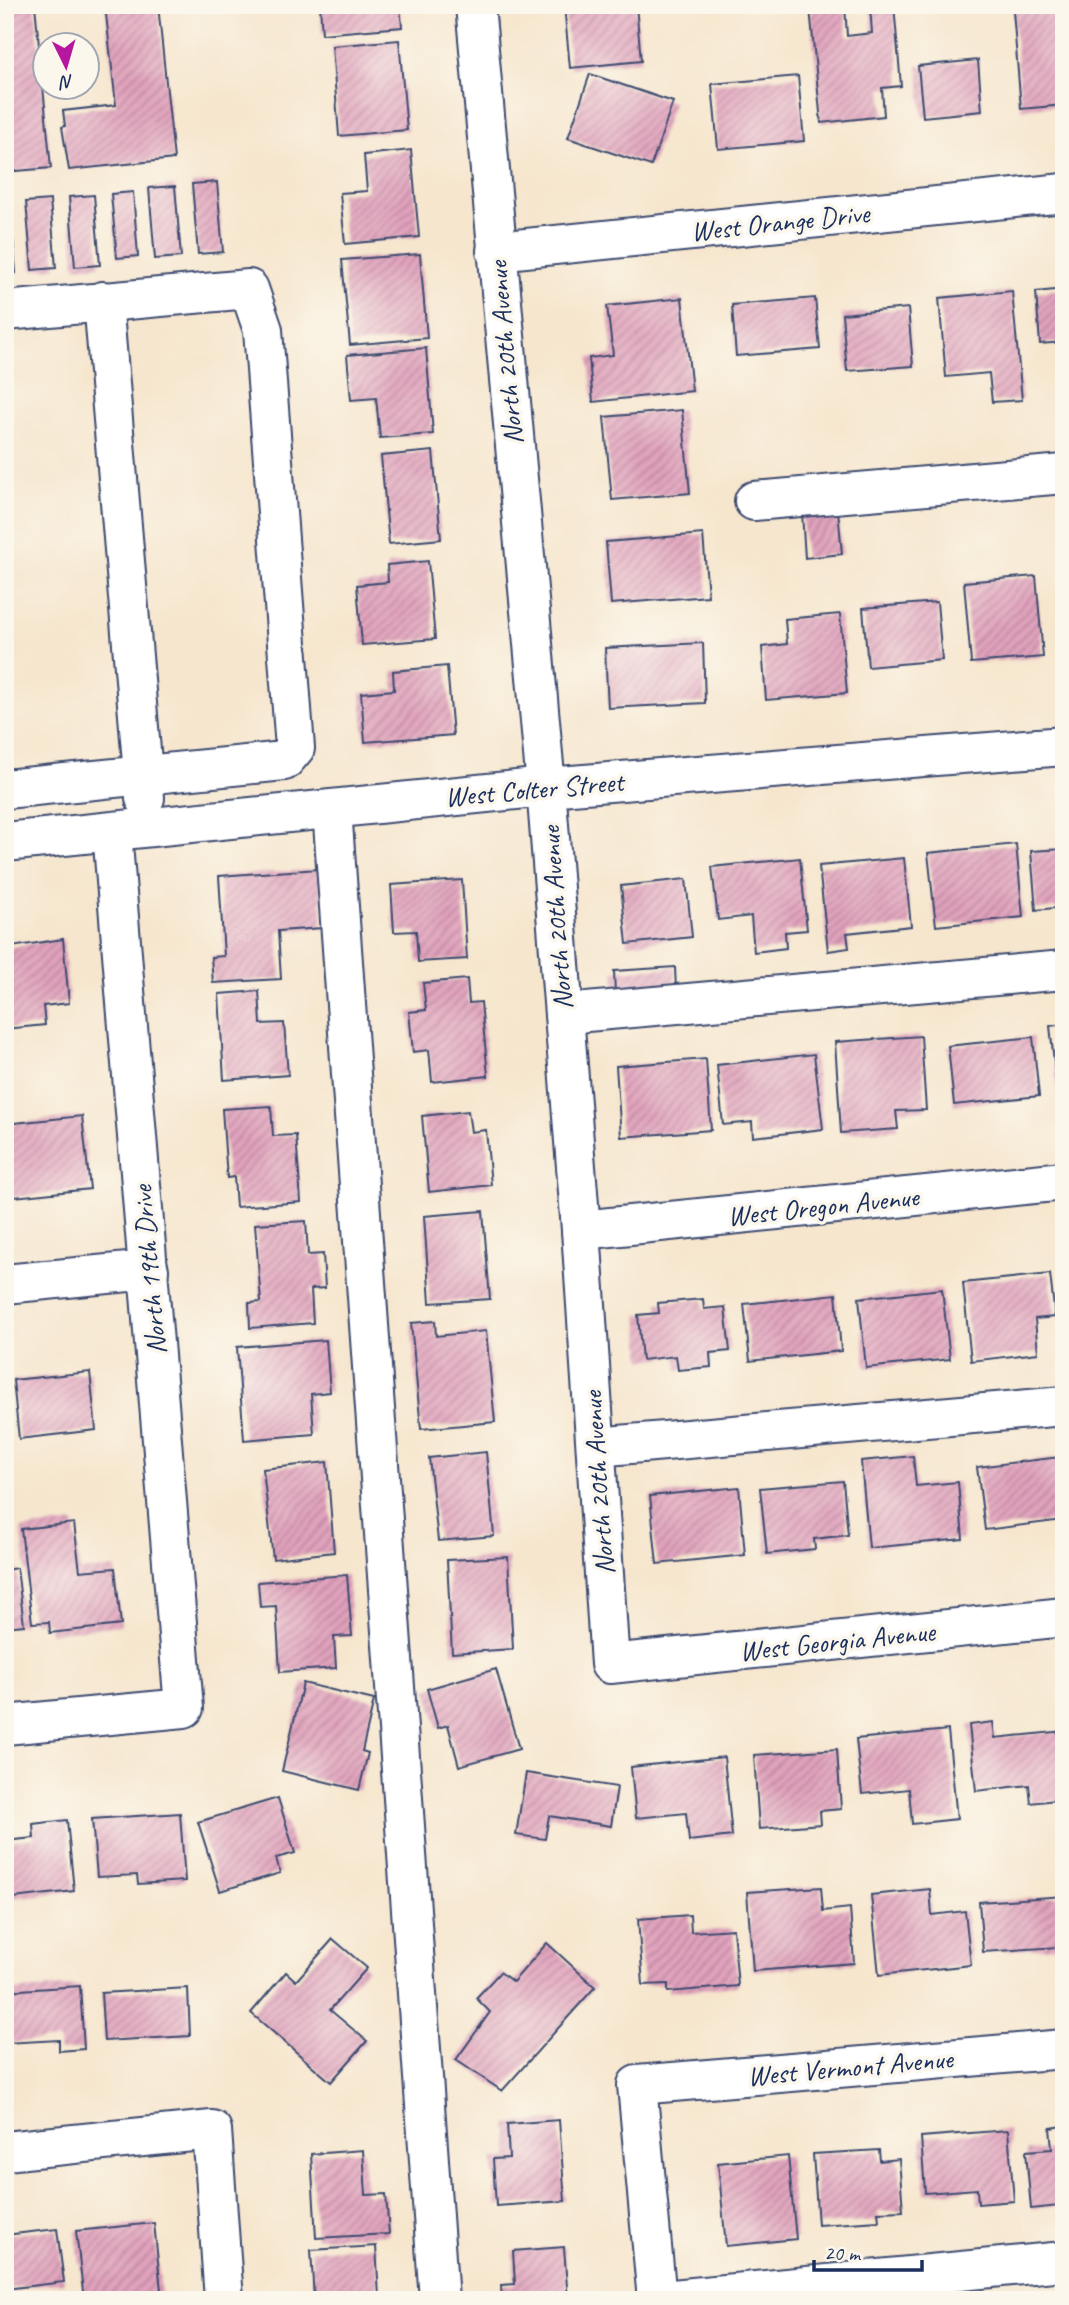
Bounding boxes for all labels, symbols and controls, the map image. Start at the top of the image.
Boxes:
north arrow [32,32,102,102]
text: N [57,69,74,95]
street label: West Orange Drive [689,195,873,249]
street label: North 20th Avenue [479,258,530,446]
street label: West Colter Street [443,764,627,814]
street label: North 20th Avenue [532,823,580,1011]
street label: West Oregon Avenue [726,1178,922,1233]
street label: North 19th Drive [124,1182,174,1356]
street label: North 20th Avenue [574,1388,622,1576]
street label: West Georgia Avenue [738,1613,938,1669]
street label: West Vermont Avenue [746,2040,956,2093]
scale bar [814,2228,922,2272]
text: 20 m [824,2240,862,2266]

